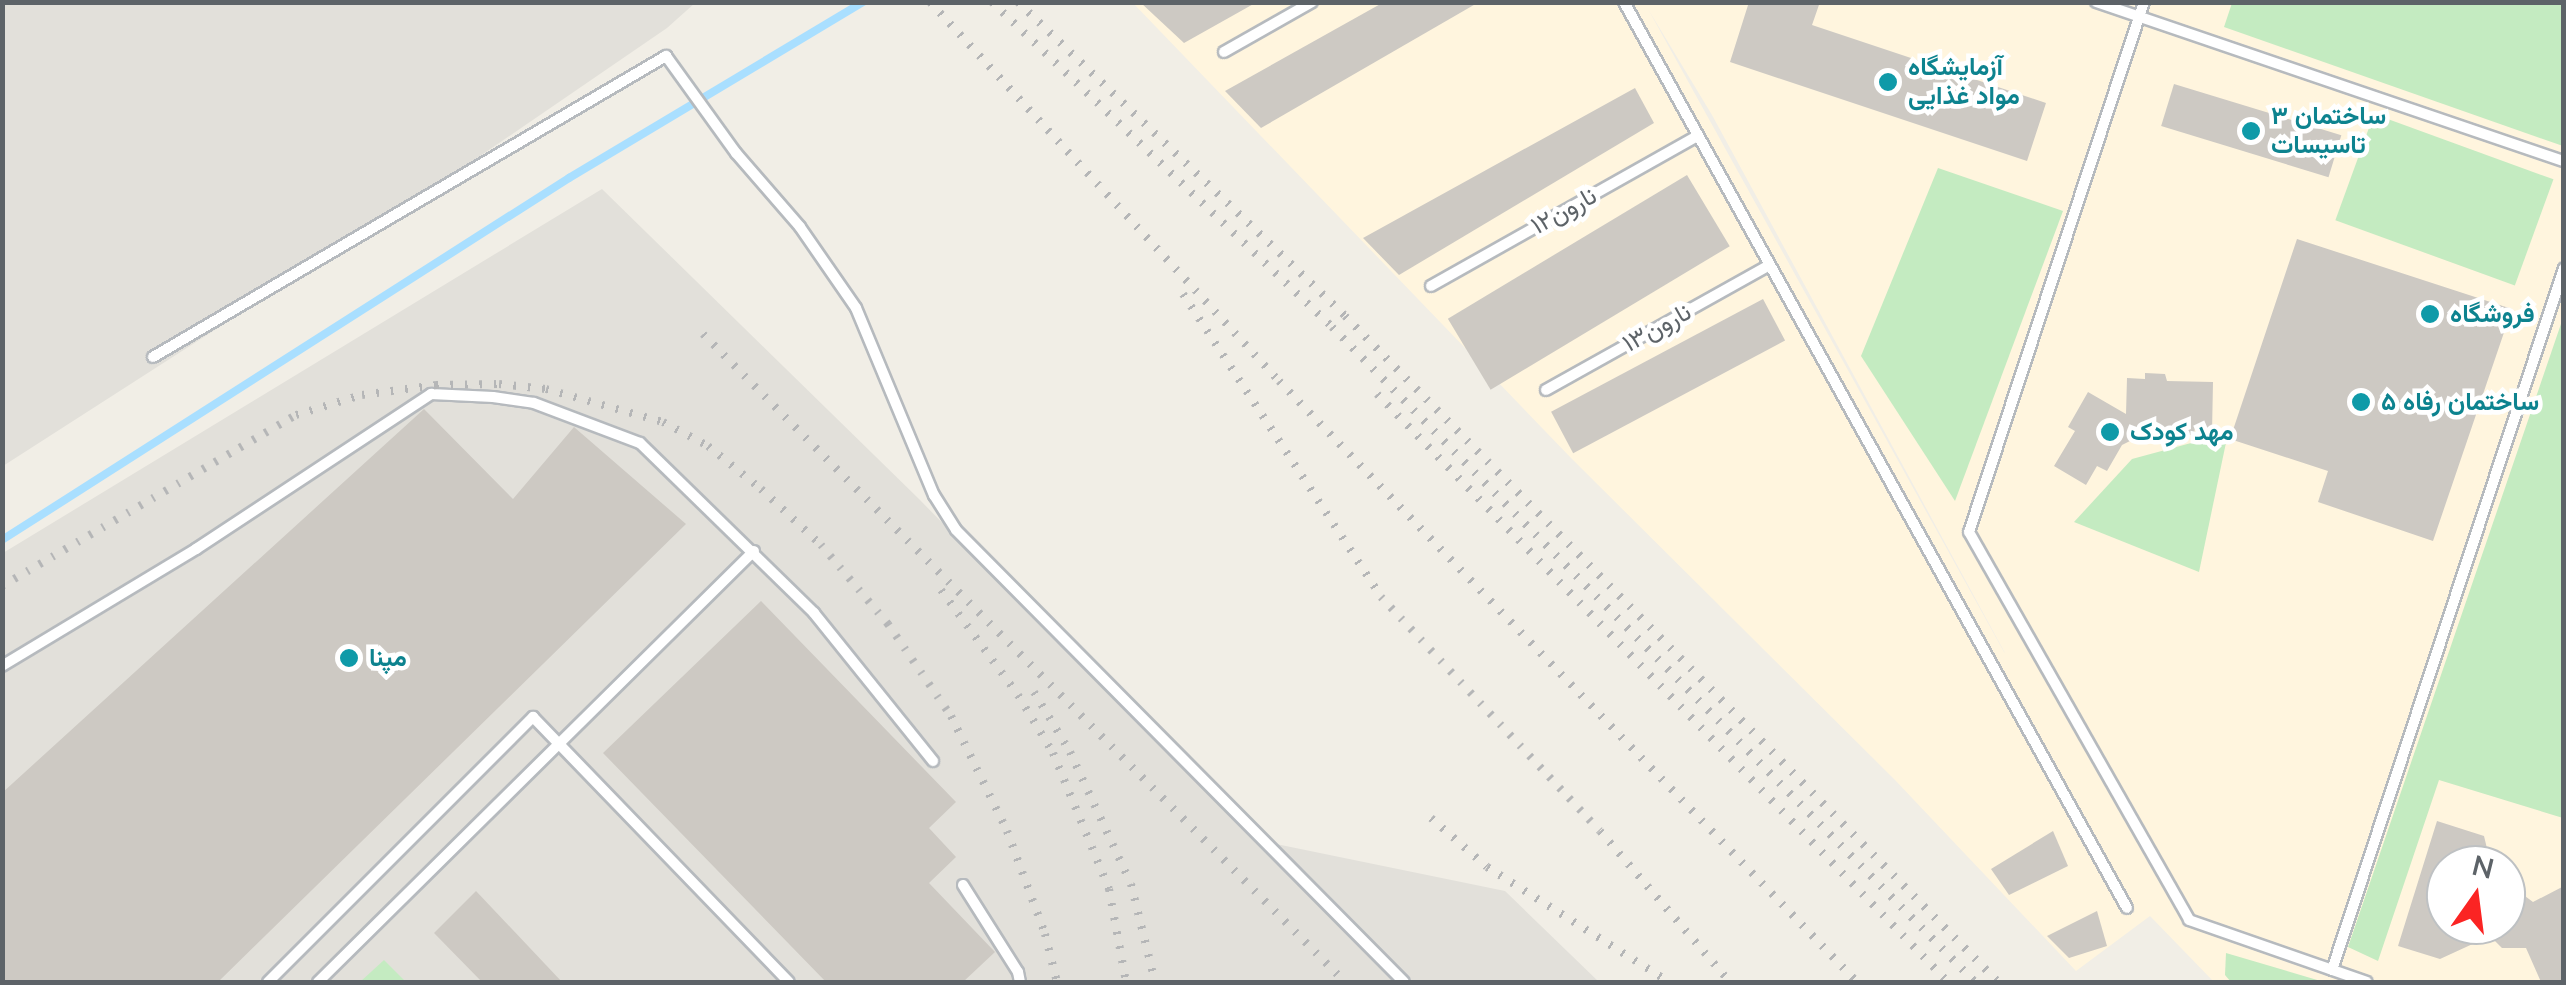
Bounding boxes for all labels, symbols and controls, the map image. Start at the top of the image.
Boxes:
place label: آزمایشگاه مواد غذایی [1908,53,2020,112]
marker: آزمایشگاه مواد غذایی [1877,71,1899,93]
place label: ۳ ساختمان تاسیسات [2271,102,2386,161]
marker: ۳ ساختمان تاسیسات [2240,120,2262,142]
street label: نارون۱۲ [1526,181,1602,241]
street label: نارون۱۳ [1618,297,1696,359]
place label: فروشگاه [2450,299,2535,329]
marker: فروشگاه [2419,303,2441,325]
place label: ۵ ساختمان رفاه [2381,387,2539,417]
marker: ۵ ساختمان رفاه [2350,391,2372,413]
place label: مهد کودک [2130,417,2234,447]
marker: مهد کودک [2099,421,2121,443]
place label: مپنا [369,643,407,673]
marker: مپنا [338,647,360,669]
north arrow [2426,845,2526,945]
text: N [2468,847,2498,889]

